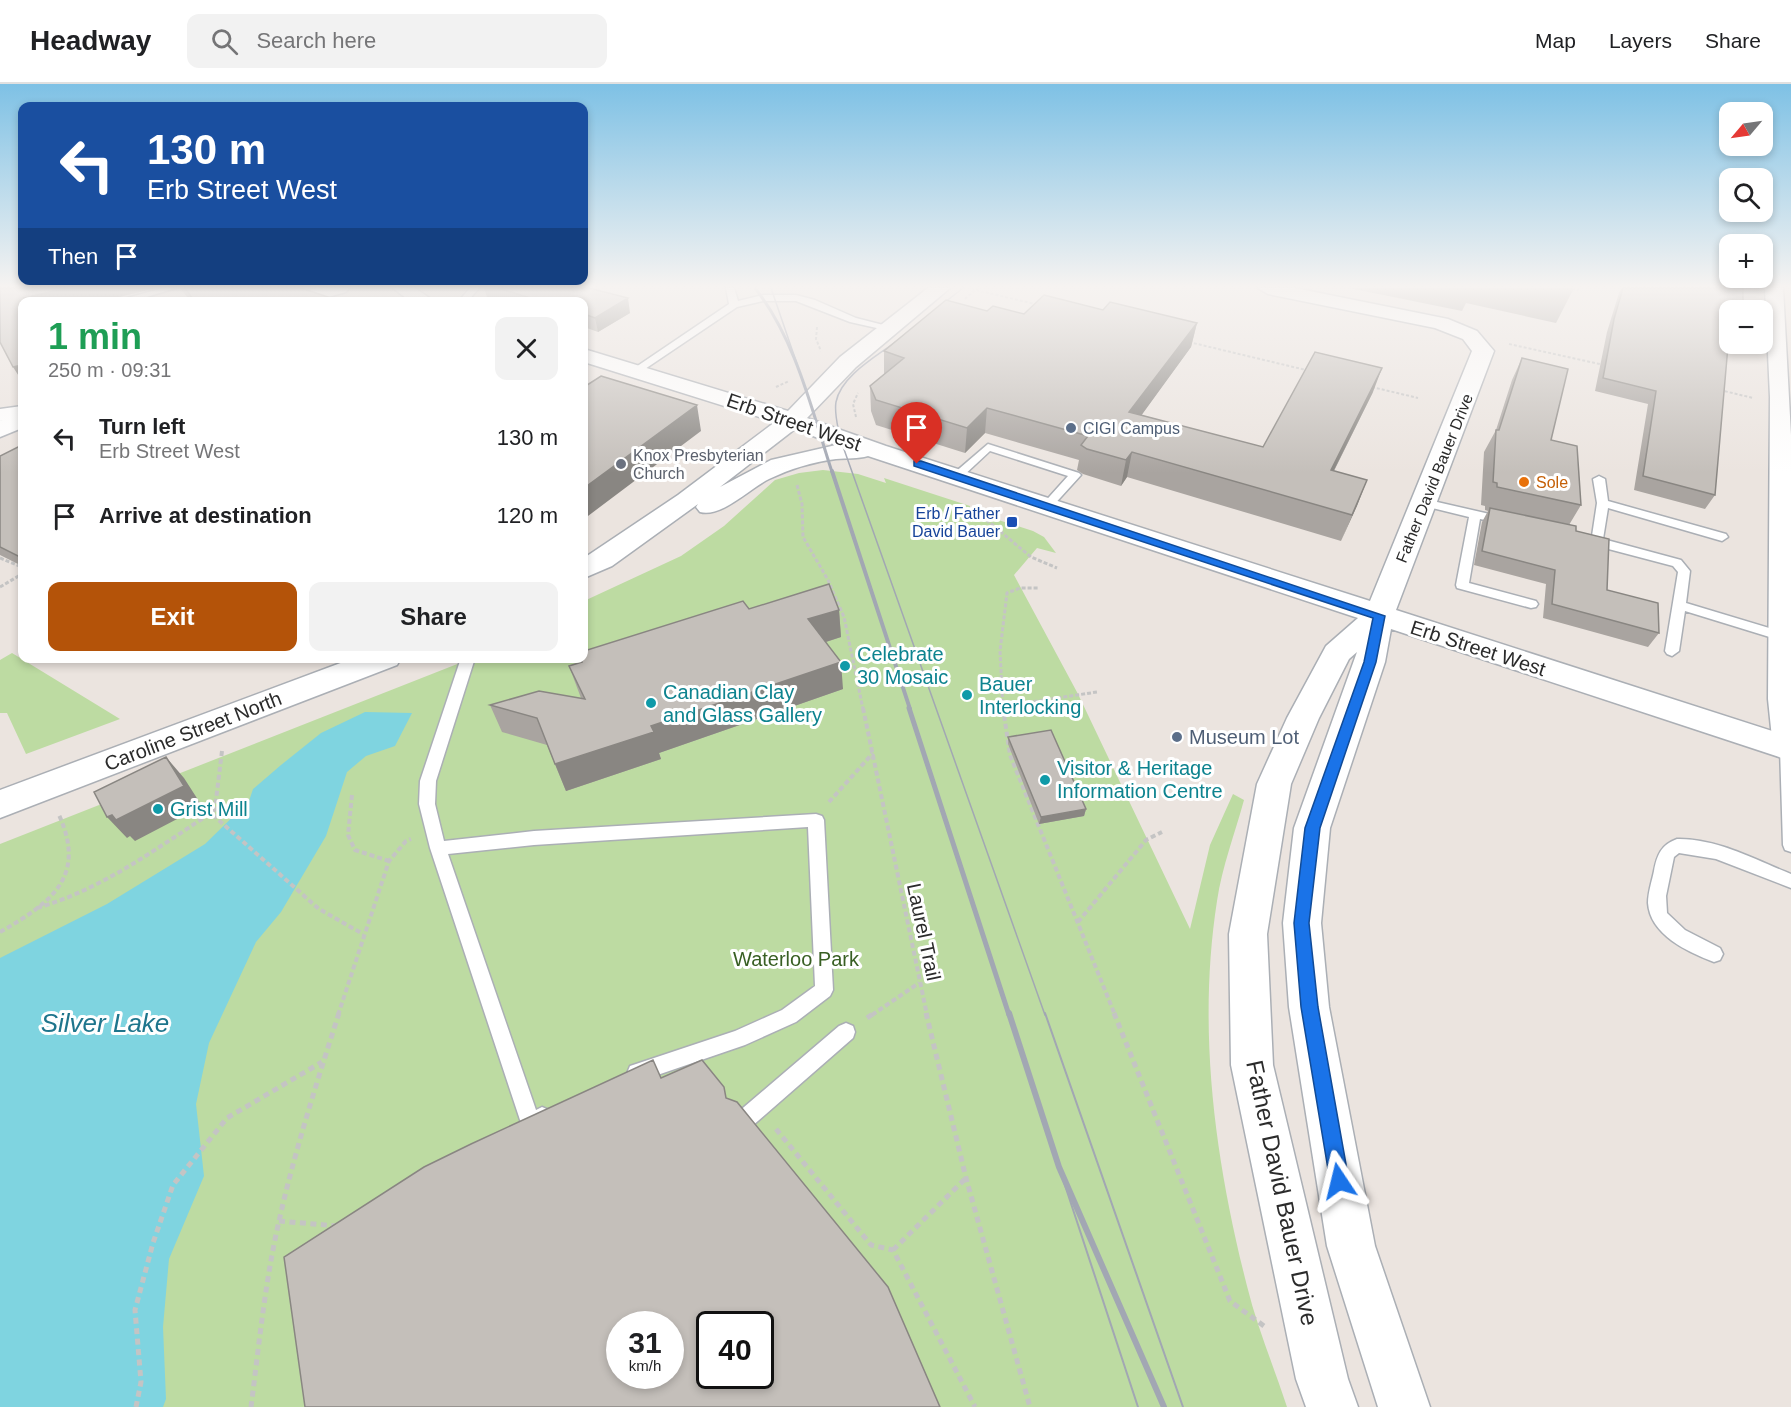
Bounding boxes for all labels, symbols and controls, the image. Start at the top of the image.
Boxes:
search box [187,14,607,68]
text: Headway [30,25,151,56]
icon: search [208,25,241,58]
text: Search here [256,28,376,53]
text: Map [1535,29,1576,52]
text: Layers [1609,29,1672,52]
text: Share [1705,29,1761,52]
north arrow [1719,102,1773,156]
map controls [1719,102,1773,354]
icon: left [48,126,126,204]
text: 130 m [147,126,266,173]
button: search [1719,168,1773,222]
text: Erb Street West [147,175,337,205]
button: + [1719,234,1773,288]
icon: arrive [110,240,143,273]
text: Then [48,244,98,269]
button: − [1719,300,1773,354]
text: 1 min [48,316,142,357]
button: close [495,317,558,380]
text: 250 m · 09:31 [48,359,171,381]
street label: Erb Street West [724,389,865,455]
street label: Father David Bauer Drive [1393,391,1476,565]
pin [891,402,942,464]
icon: arrive [900,411,933,444]
text: Turn left [99,414,185,439]
place label: CIGI Campus [1083,420,1180,437]
marker: CIGI Campus [1064,421,1078,435]
icon: left [48,422,81,455]
text: 130 m [497,425,558,450]
text: Erb Street West [99,440,240,462]
place label: Knox Presbyterian Church [633,447,764,482]
marker: Knox Presbyterian Church [614,457,628,471]
place label: Sole [1536,474,1568,491]
marker: Sole [1517,475,1531,489]
icon: arrive [48,500,81,533]
text: Arrive at destination [99,503,312,528]
text: 120 m [497,503,558,528]
place label: Erb / Father David Bauer [912,505,1001,540]
marker: Erb / Father David Bauer [1005,515,1019,529]
button: Exit [48,582,297,651]
button: Share [309,582,558,651]
street label: Erb Street West [1408,616,1549,680]
place label: Celebrate 30 Mosaic [857,643,948,688]
marker: Celebrate 30 Mosaic [838,659,852,673]
place label: Bauer Interlocking [979,673,1081,718]
place label: Canadian Clay and Glass Gallery [663,681,822,726]
street label: Caroline Street North [101,687,285,775]
marker: Bauer Interlocking [960,688,974,702]
marker: Canadian Clay and Glass Gallery [644,696,658,710]
place label: Museum Lot [1189,726,1299,748]
marker: Museum Lot [1170,730,1184,744]
place label: Visitor & Heritage Information Centre [1057,757,1223,802]
marker: Visitor & Heritage Information Centre [1038,773,1052,787]
place label: Grist Mill [170,798,248,820]
marker: Grist Mill [151,802,165,816]
street label: Laurel Trail [903,881,945,983]
park label: Waterloo Park [733,948,860,970]
water label: Silver Lake [41,1008,169,1038]
street label: Father David Bauer Drive [1241,1058,1324,1328]
position arrow [1307,1149,1371,1213]
speed limit sign: 40 [696,1311,774,1389]
text: 31 [628,1326,662,1359]
text: km/h [629,1357,661,1374]

